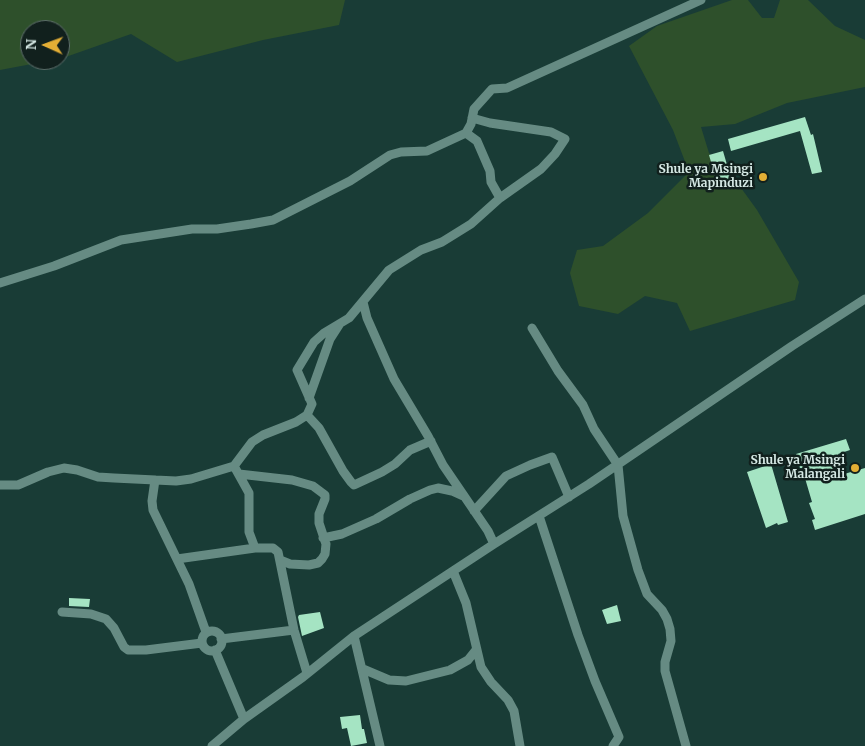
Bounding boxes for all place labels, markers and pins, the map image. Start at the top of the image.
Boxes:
place label: Shule ya Msingi Mapinduzi [658,163,753,191]
marker: Shule ya Msingi Mapinduzi [757,171,769,183]
place label: Shule ya Msingi Malangali [750,454,845,482]
marker: Shule ya Msingi Malangali [849,462,861,474]

